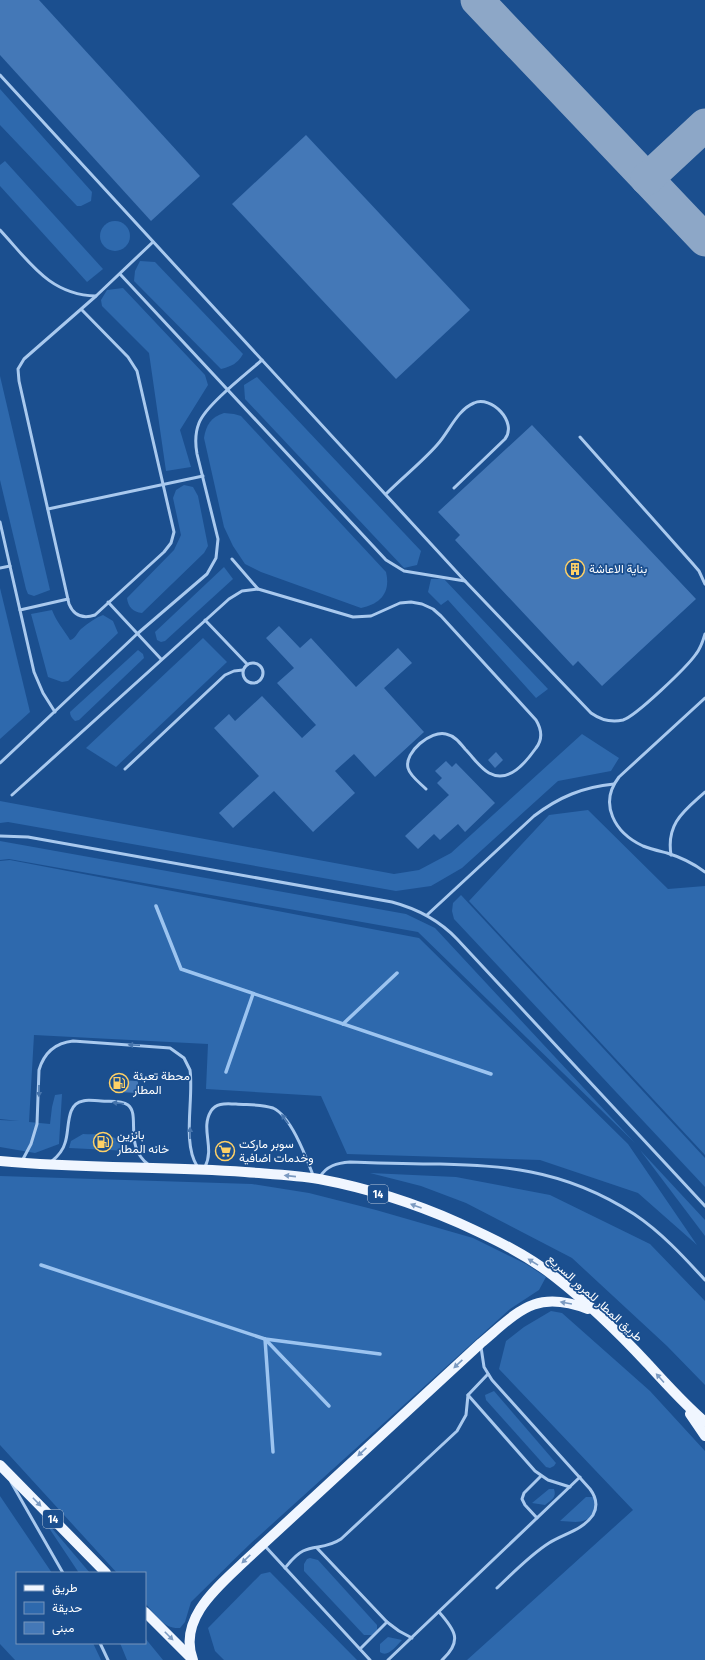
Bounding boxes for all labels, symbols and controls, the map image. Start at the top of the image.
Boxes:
building icon: بناية الاعاشة [564,558,586,580]
place label: بناية الاعاشة [589,562,647,576]
one-way arrow [128,1041,140,1048]
place label: محطة تعبئة المطار [132,1069,190,1098]
fuel station icon: محطة تعبئة المطار [108,1072,130,1094]
one-way arrow [36,1085,42,1098]
one-way arrow [112,1099,125,1106]
one-way arrow [281,1114,289,1124]
one-way arrow [187,1126,193,1139]
place label: بانزين خانه المطار [116,1128,169,1157]
fuel station icon: بانزين خانه المطار [92,1131,114,1153]
place label: سوبر ماركت وخدمات اضافية [239,1137,314,1166]
supermarket icon: سوبر ماركت وخدمات اضافية [214,1140,236,1162]
one-way arrow [284,1173,296,1179]
road number: 14 [368,1185,388,1203]
one-way arrow [410,1203,422,1209]
street label: طريق المطار للمرور السريع [543,1252,646,1346]
one-way arrow [528,1258,538,1266]
one-way arrow [559,1299,572,1305]
one-way arrow [453,1359,463,1369]
one-way arrow [656,1373,665,1382]
one-way arrow [357,1448,367,1457]
one-way arrow [32,1498,42,1507]
road number: 14 [43,1510,63,1528]
one-way arrow [241,1555,251,1564]
legend [16,1572,146,1644]
text: طريق [52,1581,78,1596]
text: حديقة [52,1601,82,1615]
text: مبنى [52,1621,74,1636]
one-way arrow [164,1631,174,1641]

